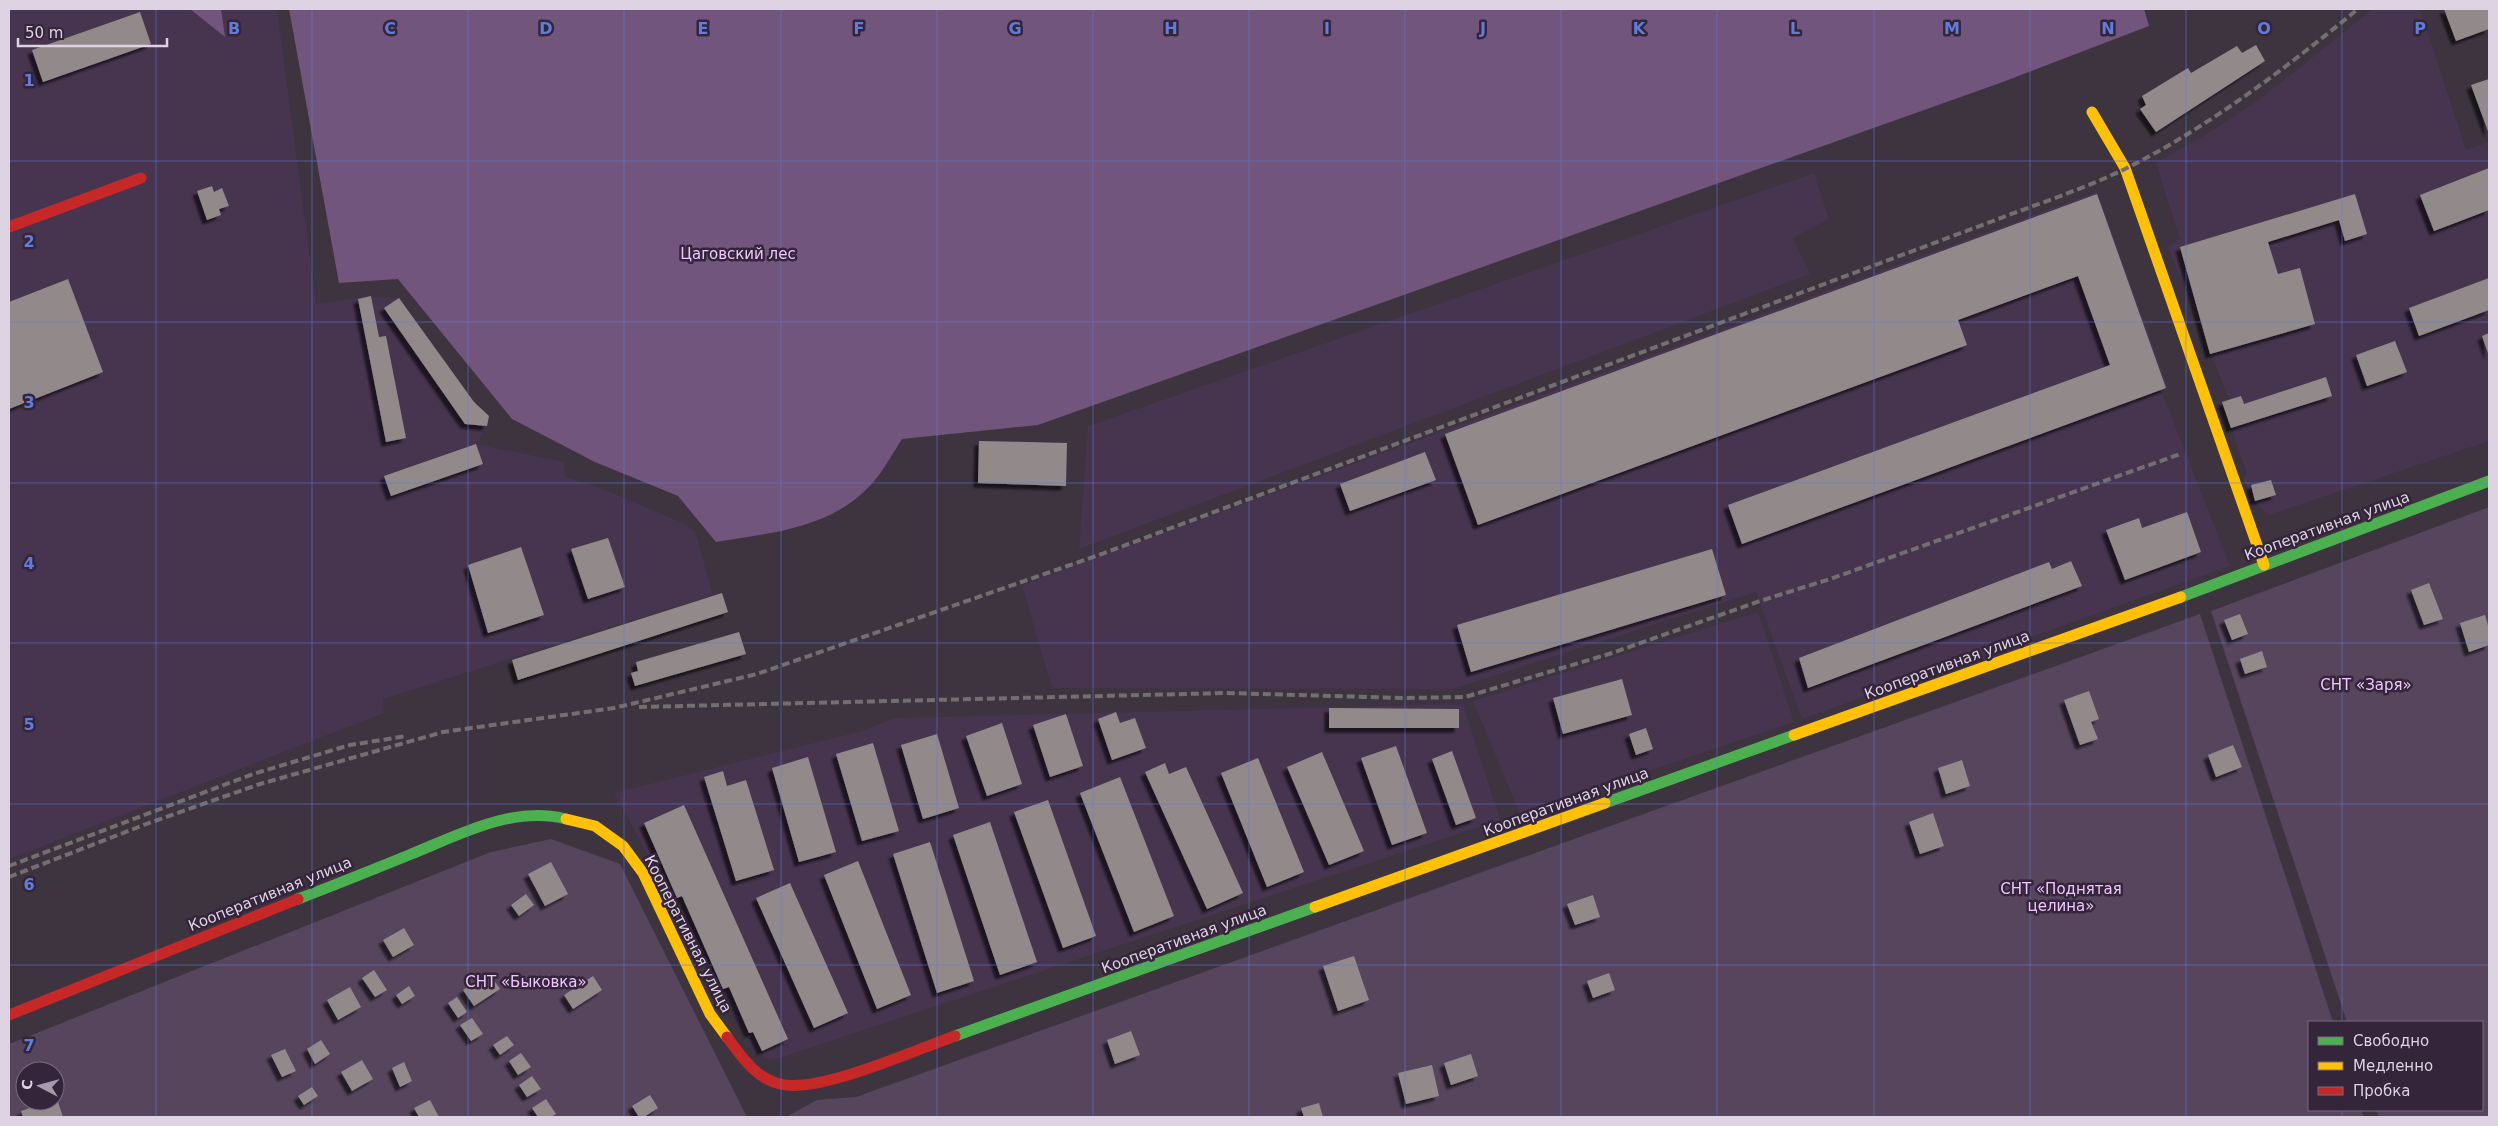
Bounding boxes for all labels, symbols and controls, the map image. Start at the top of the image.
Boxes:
scale bar [18,15,166,47]
text: B [228,19,240,38]
text: C [384,19,396,38]
text: D [539,19,553,38]
text: E [698,19,708,38]
text: F [854,19,864,38]
text: G [1008,19,1022,38]
text: H [1164,19,1178,38]
text: I [1324,19,1330,38]
text: J [1479,19,1486,38]
text: K [1633,19,1646,38]
text: L [1790,19,1800,38]
text: M [1944,19,1960,38]
text: N [2101,19,2115,38]
text: O [2257,19,2271,38]
text: P [2414,19,2426,38]
text: 50 m [25,24,63,42]
text: 1 [23,71,35,90]
text: 2 [23,232,35,251]
park label: Цаговский лес [680,245,796,263]
text: 3 [23,393,35,412]
street label: Кооперативная улица [2242,488,2412,564]
text: 4 [23,554,35,573]
street label: Кооперативная улица [1862,627,2032,703]
park label: СНТ «Заря» [2320,676,2412,694]
text: 5 [23,715,35,734]
street label: Кооперативная улица [1481,764,1651,840]
street label: Кооперативная улица [640,852,736,1016]
street label: Кооперативная улица [186,853,354,935]
text: 6 [23,875,35,894]
park label: СНТ «Поднятая целина» [2000,880,2122,915]
street label: Кооперативная улица [1099,901,1269,977]
park label: СНТ «Быковка» [465,973,587,991]
legend [2308,1021,2483,1111]
text: Свободно [2353,1032,2429,1050]
text: 7 [23,1036,35,1055]
text: Медленно [2353,1057,2433,1075]
north arrow [15,1061,65,1111]
text: С [19,1079,36,1091]
text: Пробка [2353,1082,2410,1100]

